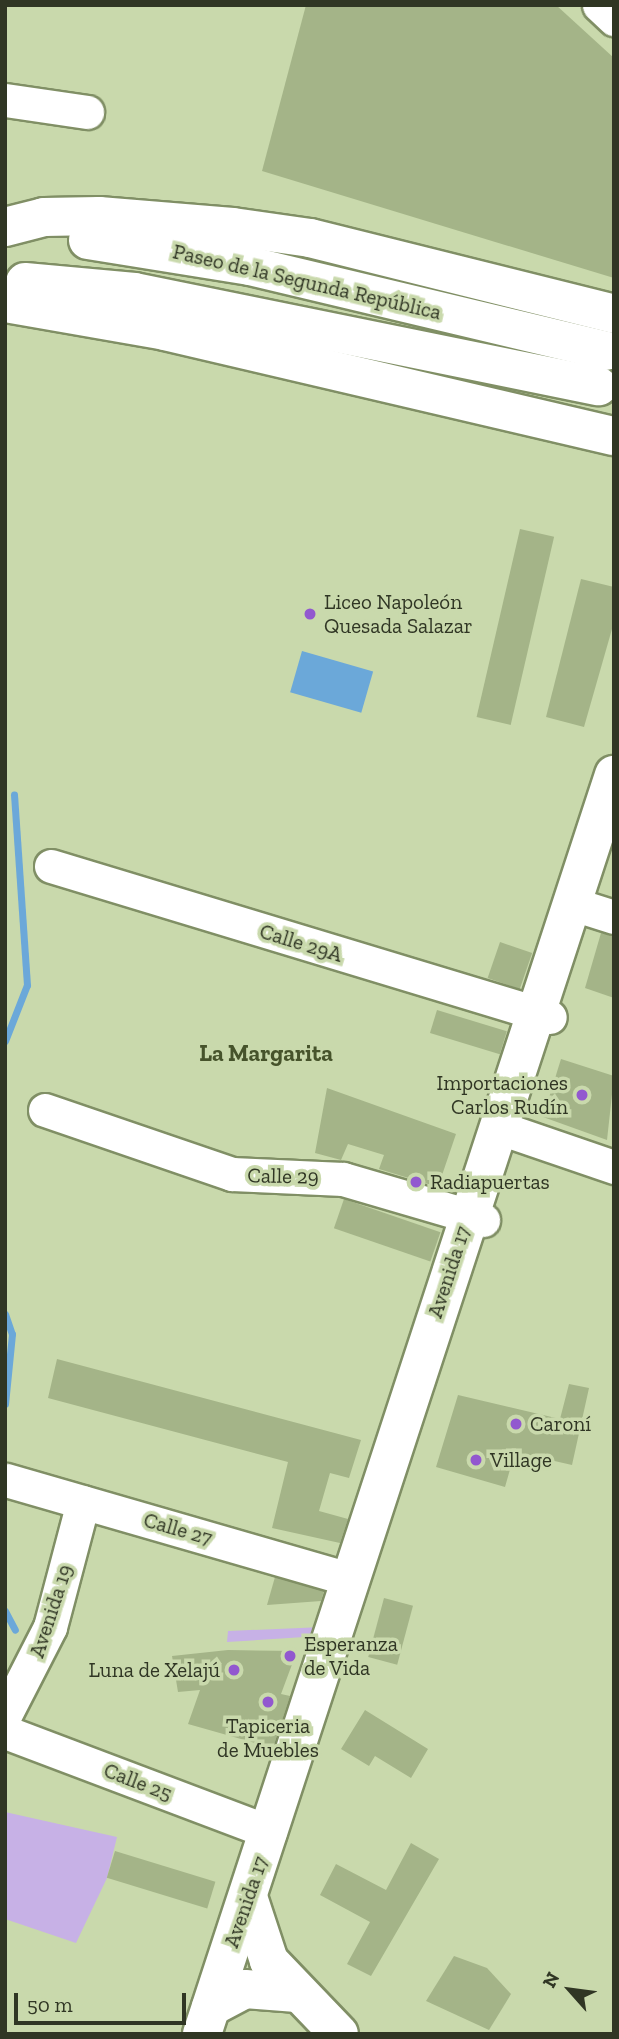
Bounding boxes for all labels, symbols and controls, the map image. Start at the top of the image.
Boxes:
street label: Paseo de la Segunda República [170,239,444,325]
place label: Liceo Napoleón Quesada Salazar [324,589,473,639]
marker: Liceo Napoleón Quesada Salazar [302,606,318,622]
street label: Calle 29A [257,919,345,967]
district label: La Margarita [199,1039,333,1067]
place label: Importaciones Carlos Rudín [437,1070,568,1120]
marker: Importaciones Carlos Rudín [574,1087,590,1103]
street label: Calle 29 [247,1163,319,1189]
place label: Radiapuertas [430,1169,550,1195]
marker: Radiapuertas [408,1174,424,1190]
street label: Avenida 17 [422,1223,476,1321]
place label: Caroní [530,1411,591,1437]
marker: Caroní [508,1416,524,1432]
place label: Village [490,1447,552,1473]
marker: Village [468,1452,484,1468]
street label: Calle 27 [141,1507,215,1551]
street label: Avenida 19 [24,1561,78,1661]
place label: Esperanza de Vida [304,1631,398,1681]
marker: Esperanza de Vida [282,1648,298,1664]
place label: Luna de Xelajú [88,1657,220,1683]
marker: Luna de Xelajú [226,1662,242,1678]
marker: Tapiceria de Muebles [260,1694,276,1710]
place label: Tapiceria de Muebles [217,1713,319,1763]
street label: Calle 25 [100,1757,176,1807]
street label: Avenida 17 [219,1853,273,1951]
north arrow [535,1955,605,2025]
text: N [537,1968,565,1992]
scale bar [18,1980,189,2024]
text: 50 m [27,1992,73,2017]

